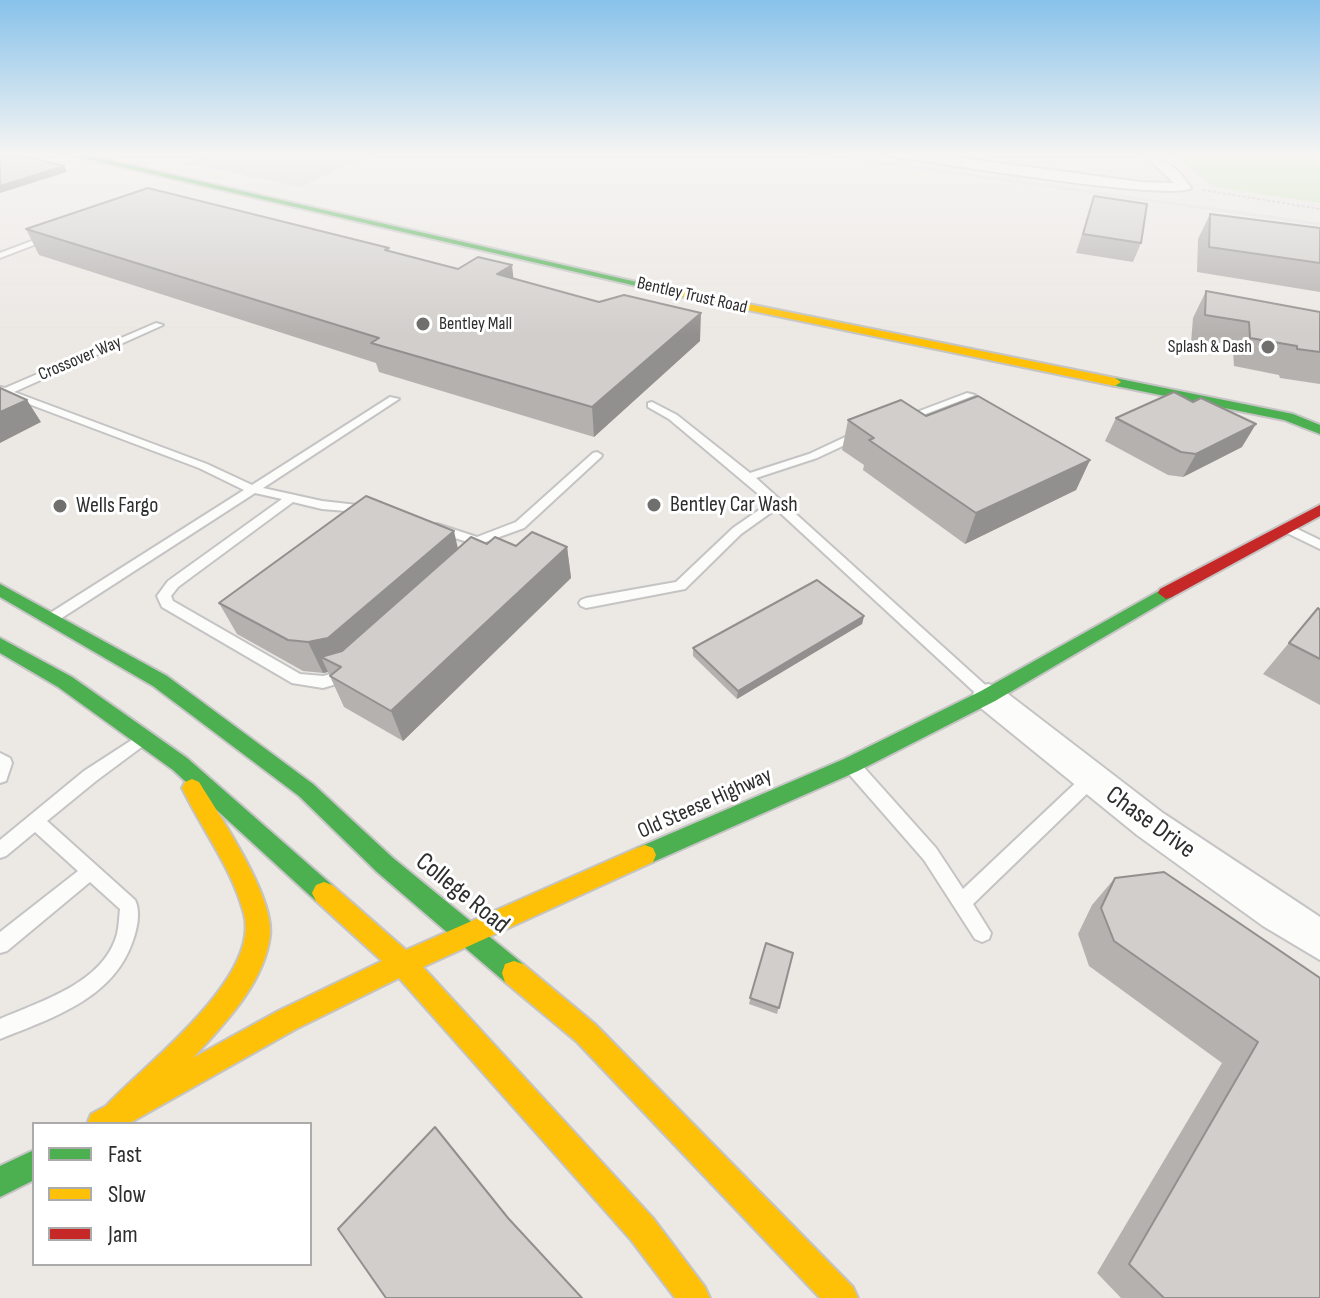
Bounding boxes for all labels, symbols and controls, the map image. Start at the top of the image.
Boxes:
street label: Bentley Trust Road [635,273,749,319]
place label: Bentley Mall [439,313,512,335]
marker: Bentley Mall [414,315,432,333]
street label: Crossover Way [35,332,125,386]
place label: Splash & Dash [1168,336,1252,358]
marker: Splash & Dash [1259,338,1277,356]
place label: Bentley Car Wash [670,492,798,518]
place label: Wells Fargo [76,493,158,519]
marker: Bentley Car Wash [645,496,663,514]
marker: Wells Fargo [51,497,69,515]
street label: Old Steese Highway [634,763,776,845]
street label: Chase Drive [1099,780,1201,866]
street label: College Road [409,847,515,941]
legend [32,1122,312,1266]
text: Fast [108,1140,142,1169]
text: Slow [108,1180,146,1209]
text: Jam [108,1220,138,1249]

